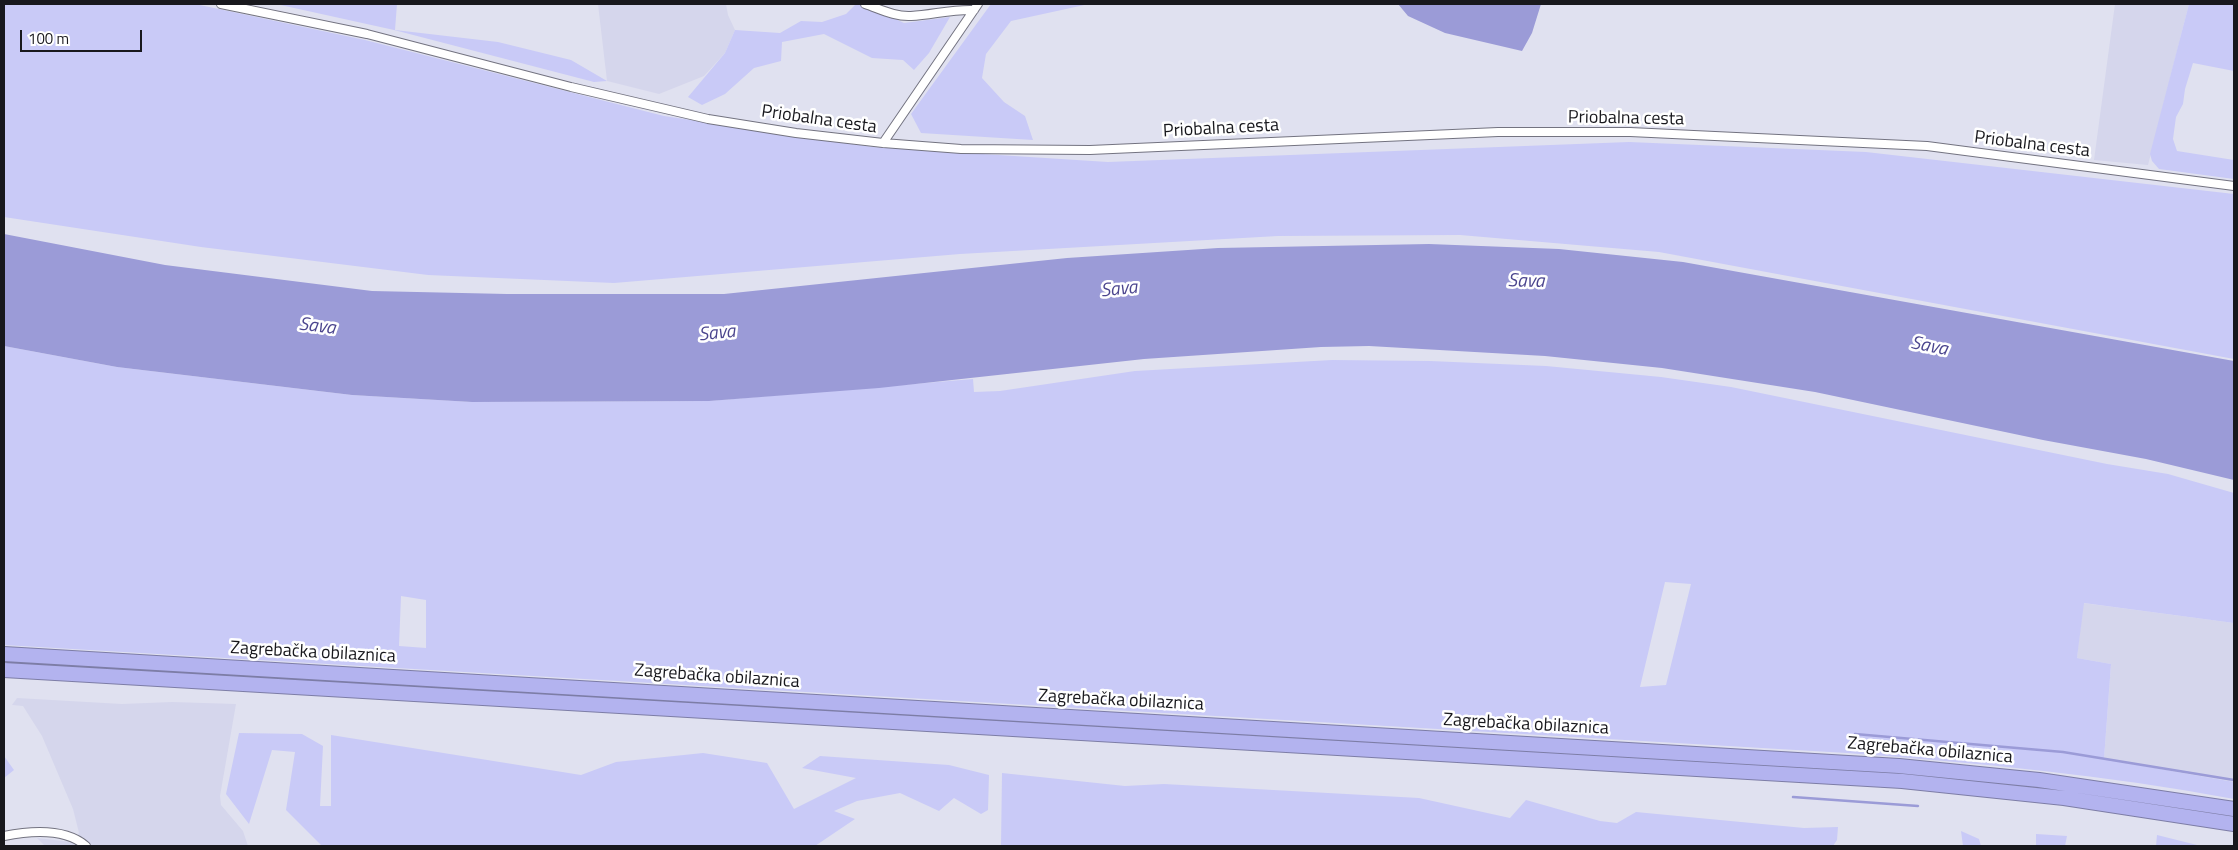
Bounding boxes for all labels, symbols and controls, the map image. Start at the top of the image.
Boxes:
scale bar [22,20,145,52]
text: 100 m [28,27,69,50]
street label: Priobalna cesta [760,101,878,139]
street label: Priobalna cesta [1568,107,1684,131]
street label: Priobalna cesta [1162,115,1280,143]
street label: Priobalna cesta [1973,127,2091,163]
water label: Sava [1507,270,1545,294]
water label: Sava [1099,277,1139,303]
water label: Sava [297,313,337,341]
water label: Sava [697,321,737,347]
water label: Sava [1909,332,1949,362]
street label: Zagrebačka obilaznica [230,638,396,668]
street label: Zagrebačka obilaznica [634,660,800,694]
street label: Zagrebačka obilaznica [1038,686,1204,716]
street label: Zagrebačka obilaznica [1443,710,1609,740]
street label: Zagrebačka obilaznica [1847,733,2013,769]

